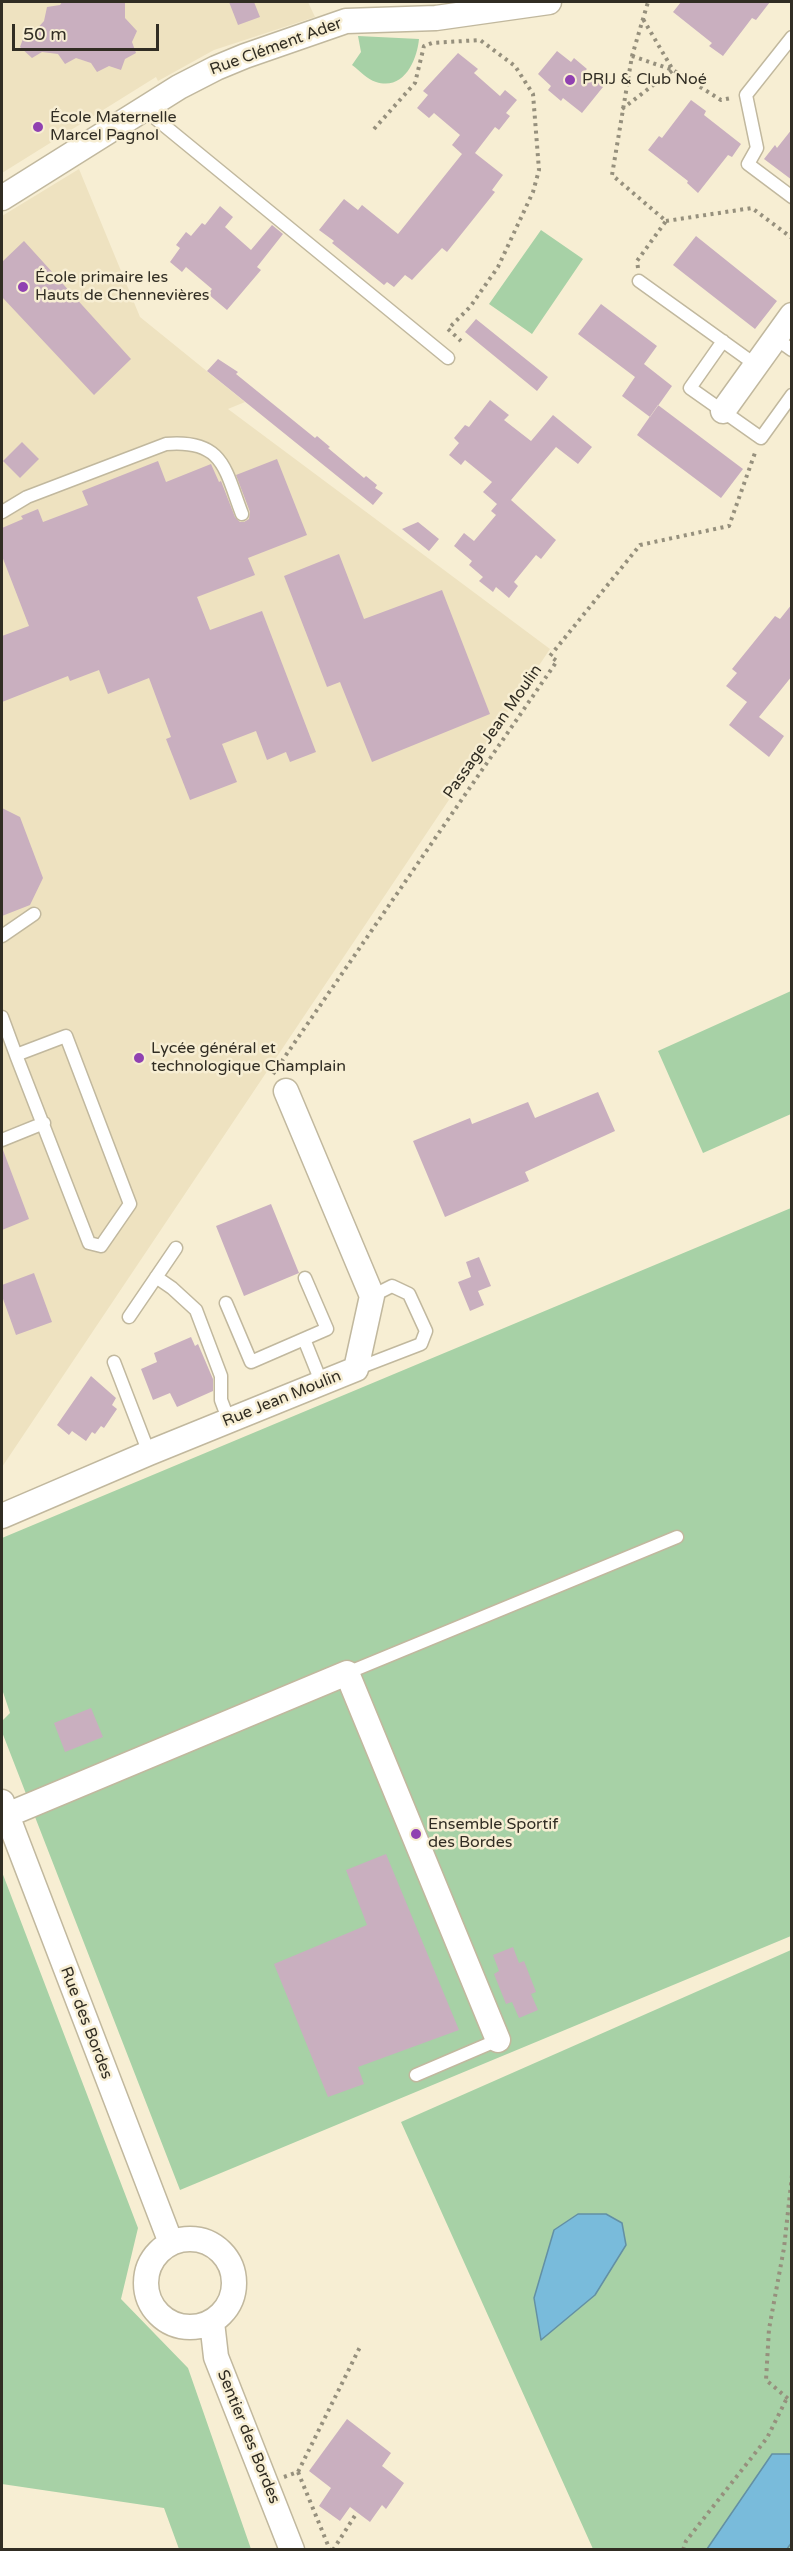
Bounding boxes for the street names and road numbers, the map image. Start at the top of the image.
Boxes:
street label: Rue Clément Ader [207,14,345,80]
street label: Passage Jean Moulin [440,661,546,803]
street label: Rue Jean Moulin [220,1366,344,1432]
street label: Rue des Bordes [56,1964,116,2082]
street label: Sentier des Bordes [212,2367,284,2507]

